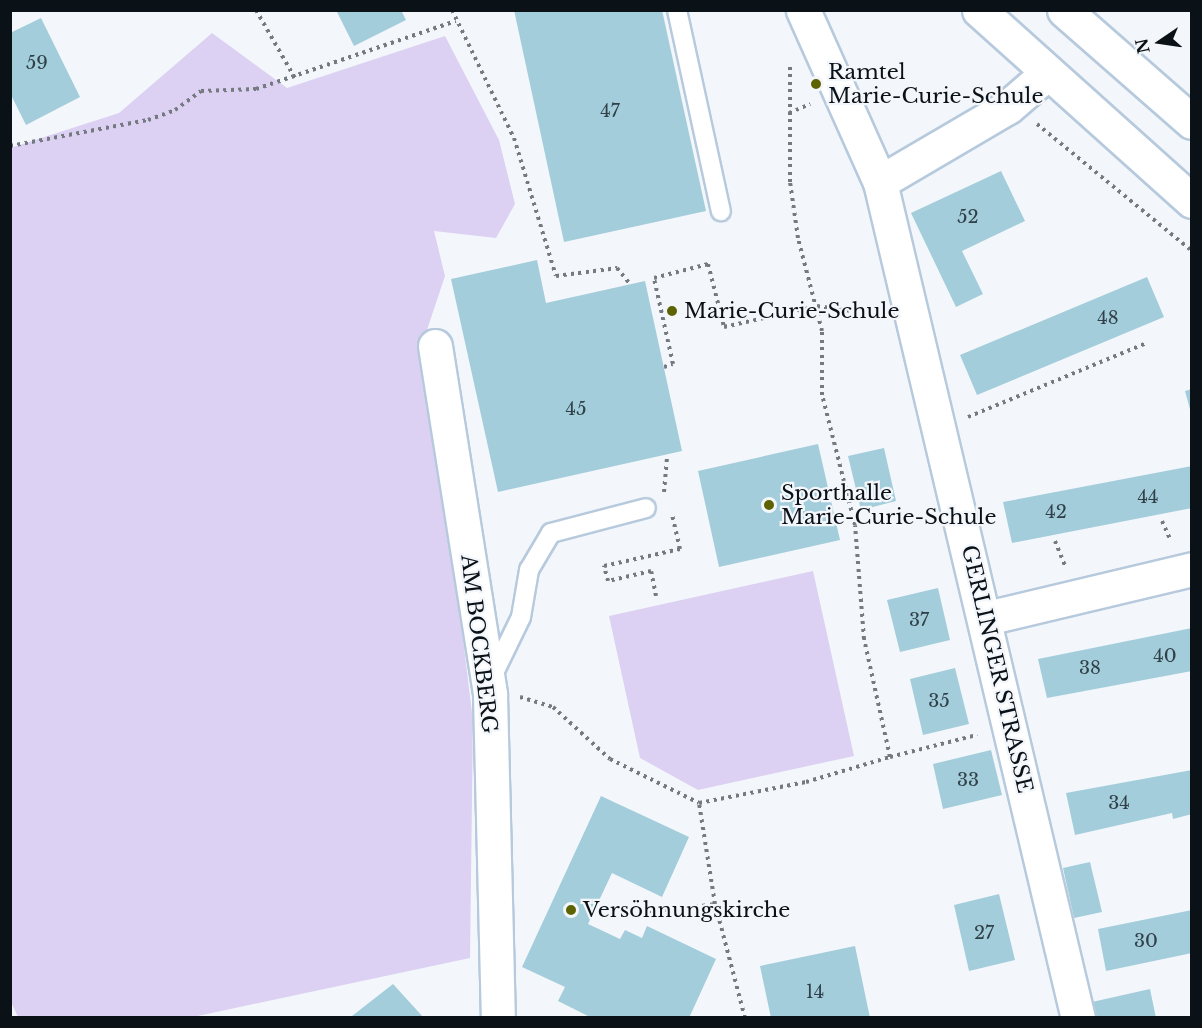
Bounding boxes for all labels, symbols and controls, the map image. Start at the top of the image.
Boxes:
north arrow [1130,12,1190,72]
text: N [1131,36,1154,56]
house number: 59 [26,52,48,74]
place label: Ramtel Marie-Curie-Schule [828,59,1043,109]
marker: Ramtel Marie-Curie-Schule [809,77,823,91]
house number: 47 [600,100,620,122]
house number: 52 [957,206,979,228]
place label: Marie-Curie-Schule [684,298,899,324]
marker: Marie-Curie-Schule [665,304,679,318]
house number: 48 [1097,307,1119,329]
house number: 45 [566,398,586,420]
place label: Sporthalle Marie-Curie-Schule [781,480,996,530]
house number: 44 [1137,486,1159,508]
marker: Sporthalle Marie-Curie-Schule [762,498,776,512]
house number: 42 [1045,501,1067,523]
street label: GERLINGER STRASSE [956,542,1038,796]
street label: AM BOCKBERG [456,553,502,735]
house number: 37 [909,609,929,631]
house number: 40 [1153,645,1177,667]
house number: 38 [1079,657,1101,679]
house number: 35 [928,690,950,712]
house number: 33 [957,769,979,791]
house number: 34 [1108,792,1130,814]
place label: Versöhnungskirche [583,897,790,923]
marker: Versöhnungskirche [564,903,578,917]
house number: 27 [974,922,994,944]
house number: 30 [1134,930,1158,952]
house number: 14 [806,981,824,1003]

